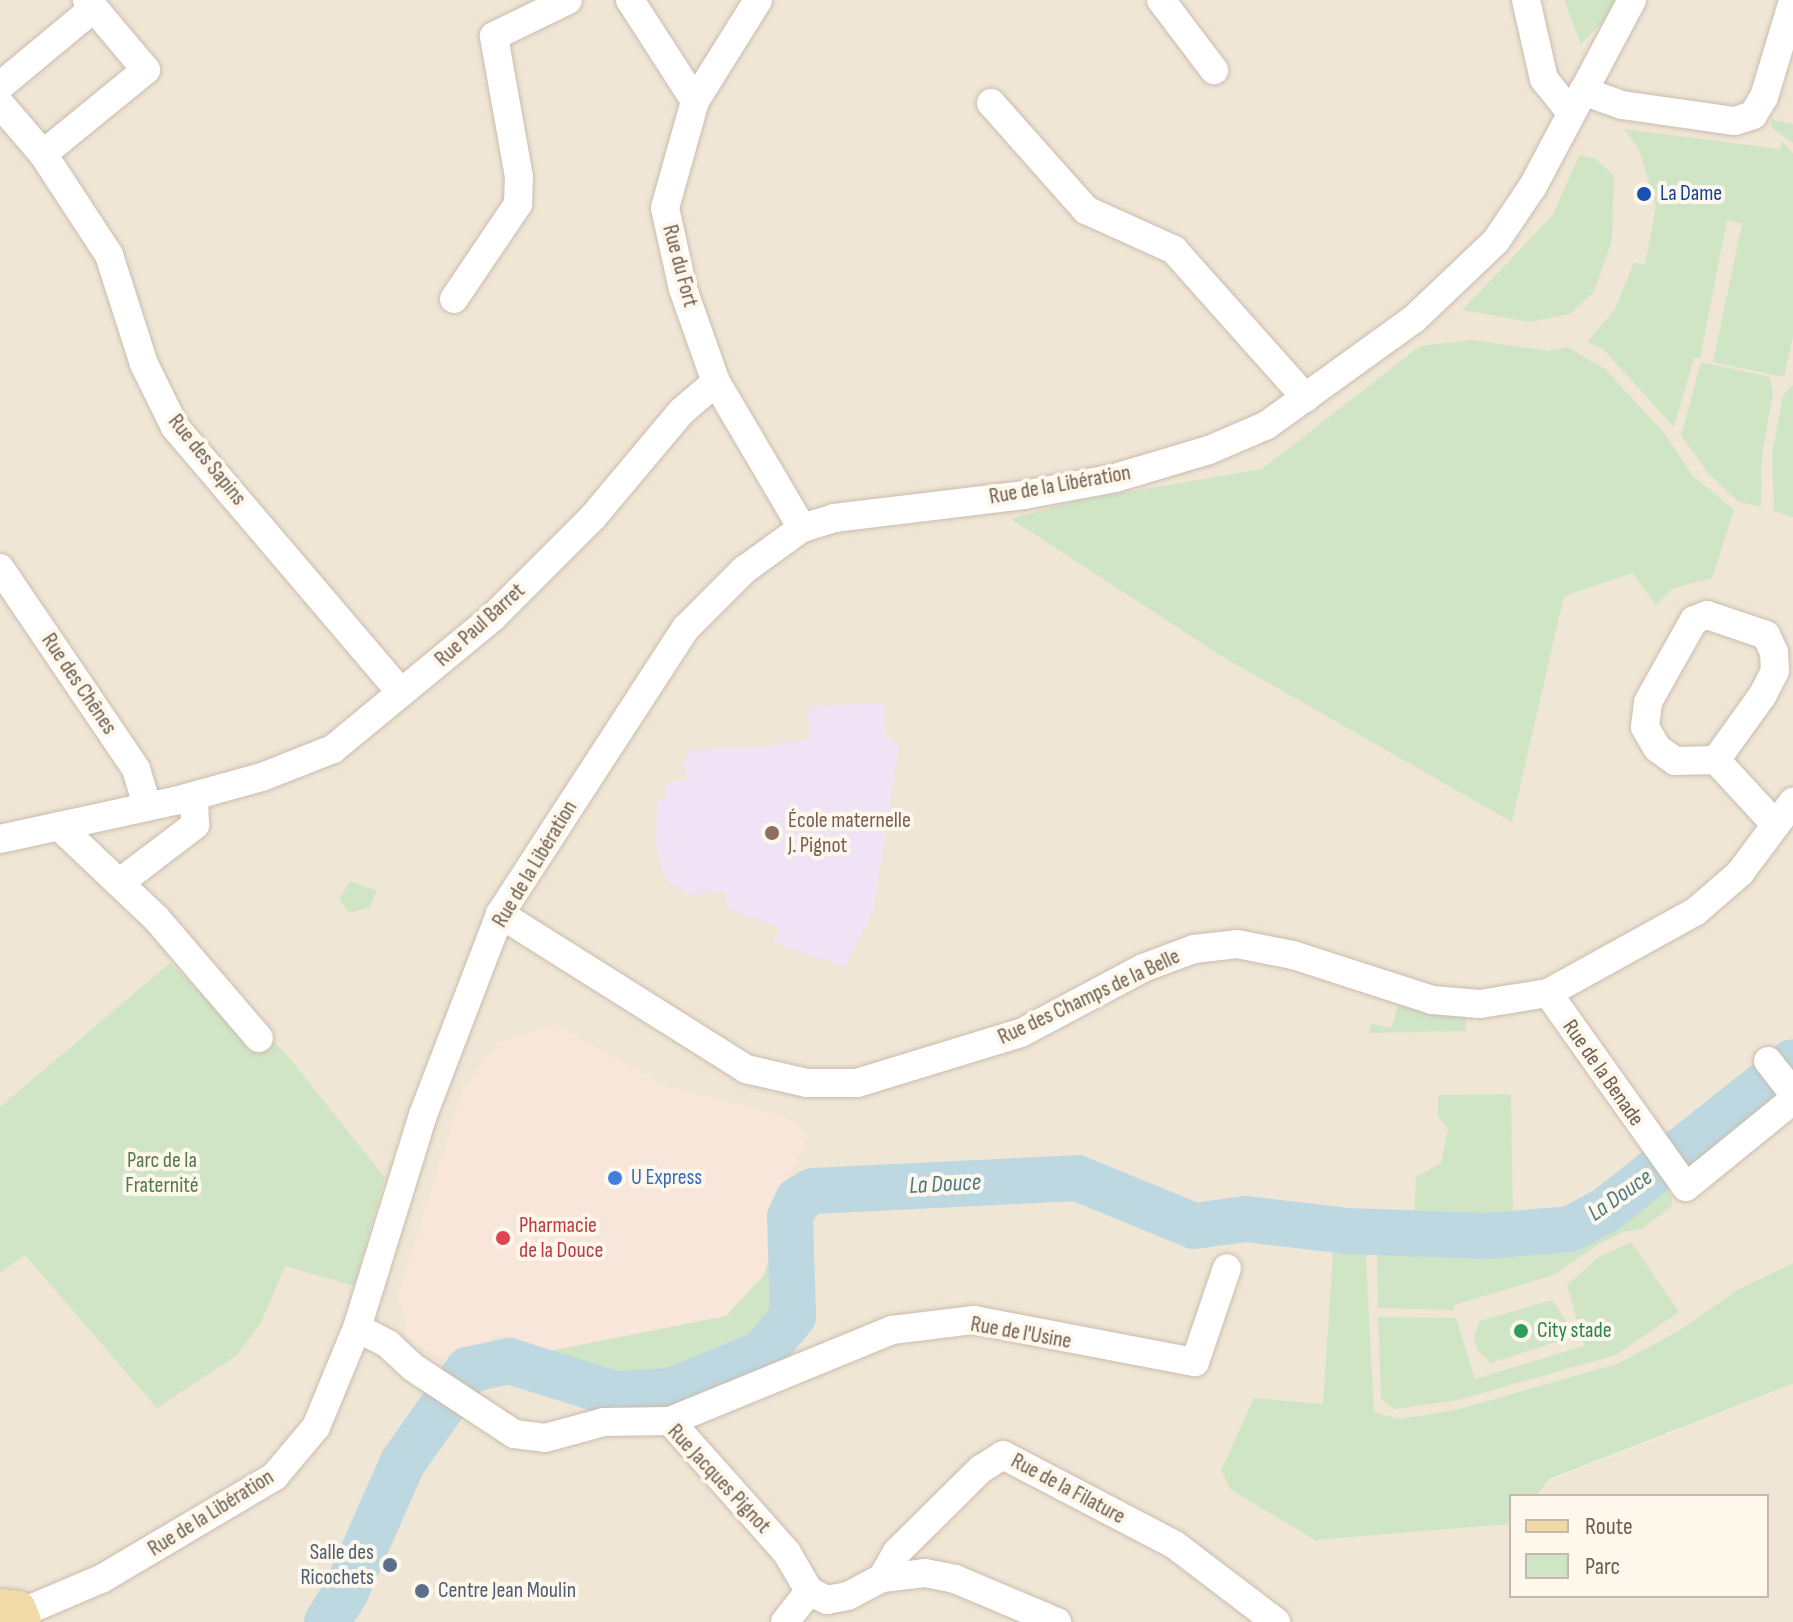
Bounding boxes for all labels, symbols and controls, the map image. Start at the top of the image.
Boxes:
place label: La Dame [1660,181,1722,207]
marker: La Dame [1635,185,1653,203]
street label: Rue du Fort [656,222,704,310]
street label: Rue des Sapins [162,409,252,511]
street label: Rue de la Libération [987,460,1133,510]
street label: Rue Paul Barret [430,578,530,672]
street label: Rue des Chênes [36,628,122,740]
street label: Rue de la Libération [487,796,583,932]
place label: École maternelle J. Pignot [788,807,911,858]
marker: École maternelle J. Pignot [763,824,781,842]
street label: Rue des Champs de la Belle [994,943,1184,1051]
street label: Rue de la Benade [1557,1015,1649,1131]
park label: Parc de la Fraternité [125,1147,199,1198]
water label: La Douce [1582,1163,1658,1227]
place label: U Express [631,1165,702,1191]
water label: La Douce [908,1168,982,1200]
marker: U Express [606,1169,624,1187]
place label: Pharmacie de la Douce [519,1212,603,1264]
marker: Pharmacie de la Douce [494,1229,512,1247]
street label: Rue de l'Usine [969,1311,1073,1355]
place label: City stade [1537,1318,1611,1344]
marker: City stade [1512,1322,1530,1340]
street label: Rue Jacques Pignot [662,1419,776,1539]
street label: Rue de la Filature [1006,1448,1130,1530]
street label: Rue de la Libération [143,1464,279,1562]
legend [1509,1494,1769,1598]
text: Route [1585,1512,1633,1541]
place label: Salle des Ricochets [300,1539,374,1590]
text: Parc [1585,1552,1620,1581]
marker: Salle des Ricochets [381,1556,399,1574]
place label: Centre Jean Moulin [438,1578,576,1604]
marker: Centre Jean Moulin [413,1582,431,1600]

